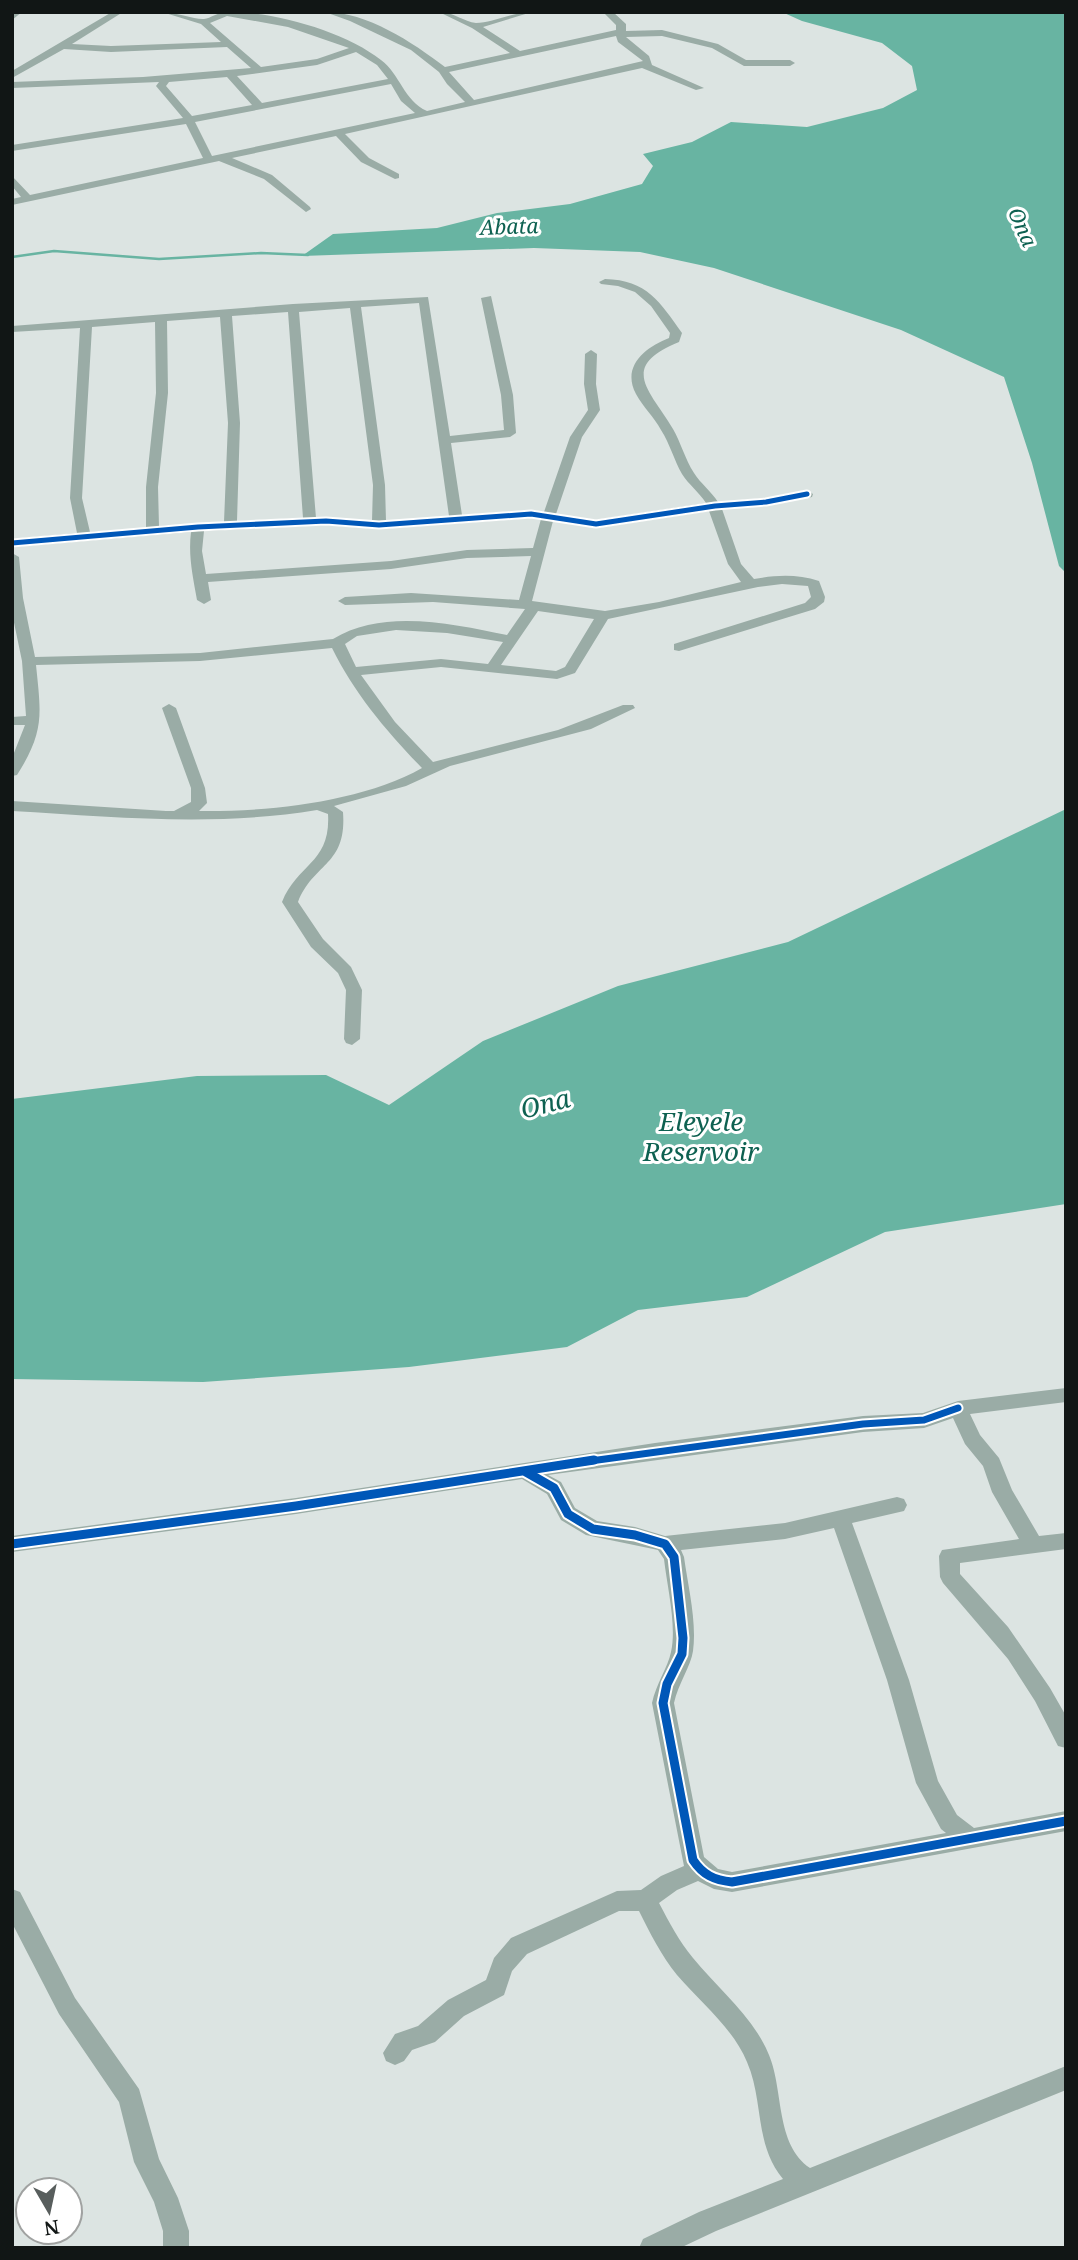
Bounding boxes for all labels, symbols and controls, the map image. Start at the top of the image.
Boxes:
water label: Ona [1002,203,1044,252]
water label: Abata [477,211,540,241]
water label: Ona [516,1079,574,1127]
water label: Eleyele Reservoir [642,1103,760,1169]
north arrow [14,2176,84,2246]
text: N [42,2214,61,2242]

